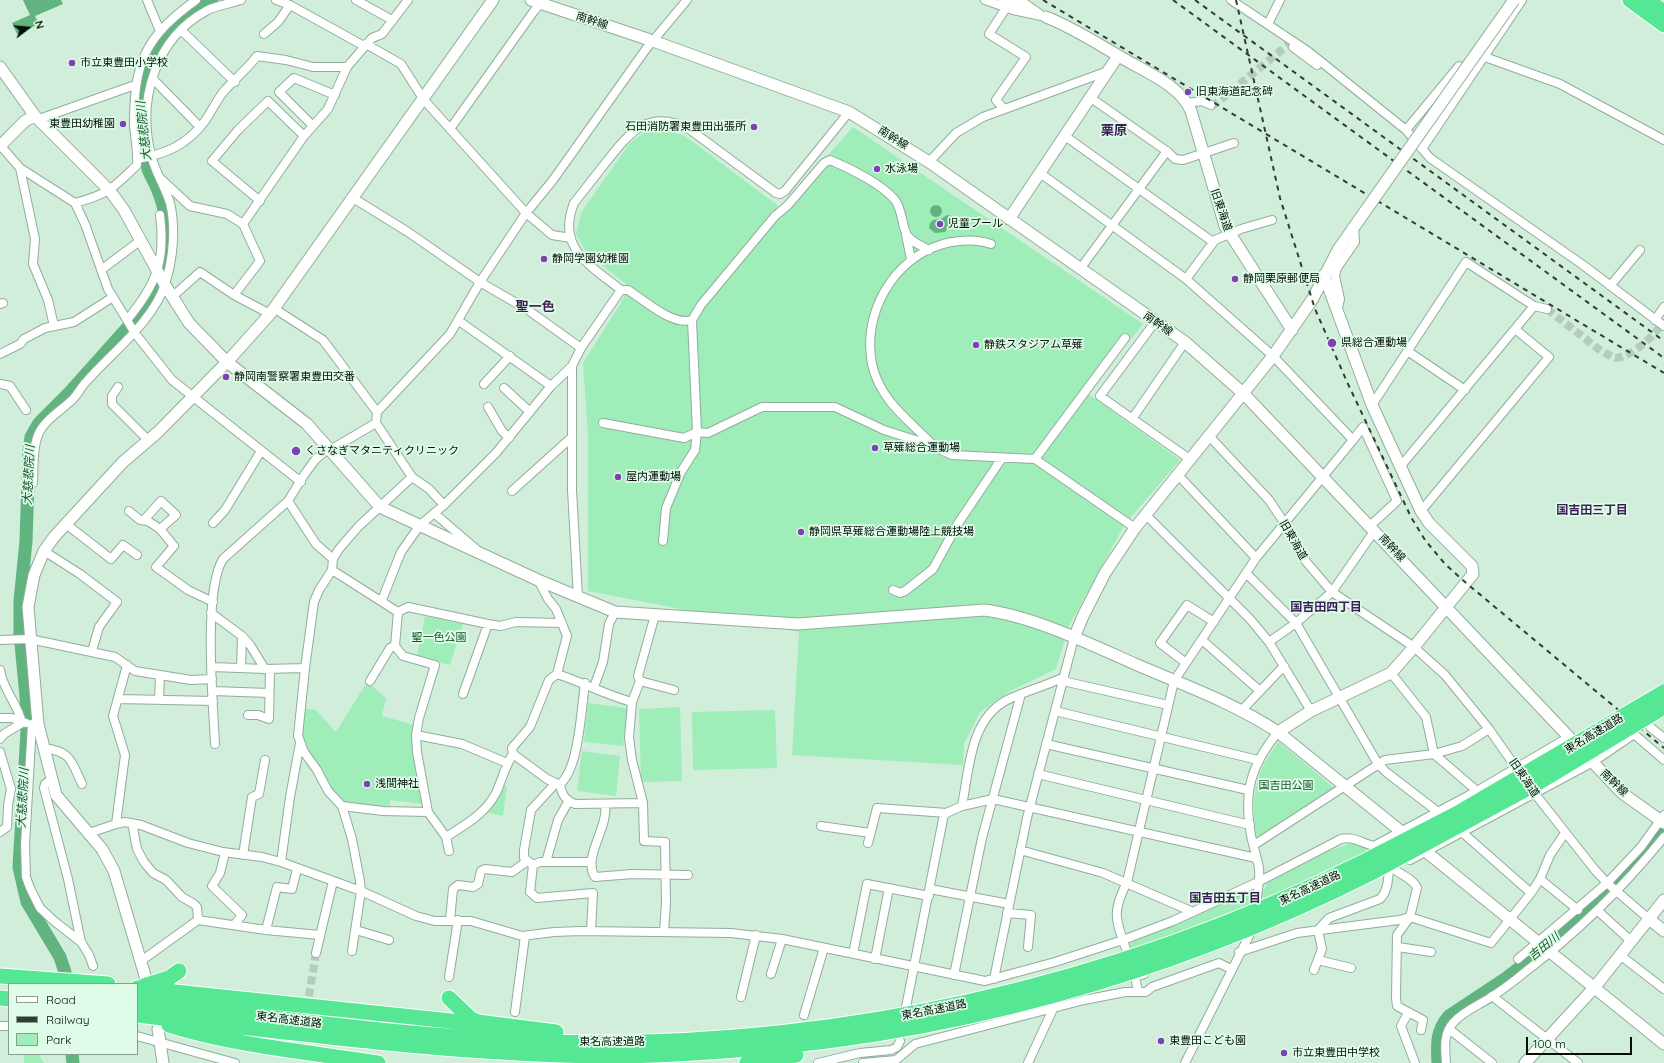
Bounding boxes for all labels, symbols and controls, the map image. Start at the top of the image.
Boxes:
north arrow [8,8,48,48]
street label: 南幹線 [574,10,610,32]
text: N [32,19,47,31]
place label: 市立東豊田小学校 [80,56,168,70]
marker: 市立東豊田小学校 [67,58,77,68]
place label: 旧東海道記念碑 [1196,85,1273,99]
marker: 旧東海道記念碑 [1183,87,1193,97]
water label: 大慈悲院川 [134,100,154,162]
place label: 東豊田幼稚園 [49,117,115,131]
marker: 東豊田幼稚園 [118,119,128,129]
place label: 石田消防署東豊田出張所 [625,120,746,134]
marker: 石田消防署東豊田出張所 [749,122,759,132]
district label: 栗原 [1101,123,1127,139]
street label: 南幹線 [876,124,910,152]
place label: 水泳場 [885,162,918,176]
marker: 水泳場 [872,164,882,174]
street label: 旧東海道 [1208,187,1234,233]
place label: 児童プール [948,217,1003,231]
marker: 児童プール [935,219,945,229]
place label: 静岡学園幼稚園 [552,252,629,266]
marker: 静岡学園幼稚園 [539,254,549,264]
place label: 静岡栗原郵便局 [1243,272,1320,286]
marker: 静岡栗原郵便局 [1230,274,1240,284]
district label: 聖一色 [516,299,554,315]
street label: 南幹線 [1141,309,1175,339]
place label: 県総合運動場 [1341,336,1407,350]
marker: 県総合運動場 [1326,337,1338,349]
place label: 静鉄スタジアム草薙 [984,338,1083,352]
marker: 静鉄スタジアム草薙 [971,340,981,350]
place label: 静岡南警察署東豊田交番 [234,370,355,384]
marker: 静岡南警察署東豊田交番 [221,372,231,382]
place label: 草薙総合運動場 [883,441,960,455]
marker: 草薙総合運動場 [870,443,880,453]
place label: くさなぎマタニティクリニック [305,444,459,458]
water label: 大慈悲院川 [20,445,38,505]
marker: くさなぎマタニティクリニック [290,445,302,457]
place label: 屋内運動場 [626,470,681,484]
marker: 屋内運動場 [613,472,623,482]
district label: 国吉田三丁目 [1556,503,1628,517]
street label: 旧東海道 [1276,518,1310,562]
place label: 静岡県草薙総合運動場陸上競技場 [809,525,974,539]
marker: 静岡県草薙総合運動場陸上競技場 [796,527,806,537]
street label: 南幹線 [1376,531,1408,565]
district label: 国吉田四丁目 [1290,600,1362,614]
park label: 聖一色公園 [412,631,466,645]
street label: 東名高速道路 [1562,711,1626,757]
street label: 旧東海道 [1506,756,1542,800]
street label: 南幹線 [1598,767,1630,799]
water label: 大慈悲院川 [14,768,32,828]
place label: 浅間神社 [375,777,419,791]
marker: 浅間神社 [362,779,372,789]
park label: 国吉田公園 [1259,779,1313,793]
street label: 東名高速道路 [1277,868,1343,908]
district label: 国吉田五丁目 [1189,891,1261,905]
water label: 吉田川 [1526,930,1562,964]
legend [8,983,138,1055]
text: Road [46,992,76,1007]
street label: 東名高速道路 [900,997,968,1023]
street label: 東名高速道路 [255,1009,323,1031]
text: Railway [46,1012,90,1027]
scale bar [1528,1029,1634,1055]
text: Park [46,1032,71,1047]
place label: 東豊田こども園 [1169,1034,1246,1048]
street label: 東名高速道路 [579,1035,645,1049]
marker: 東豊田こども園 [1156,1036,1166,1046]
text: 100 m [1533,1036,1566,1051]
place label: 市立東豊田中学校 [1292,1046,1380,1060]
marker: 市立東豊田中学校 [1279,1048,1289,1058]

